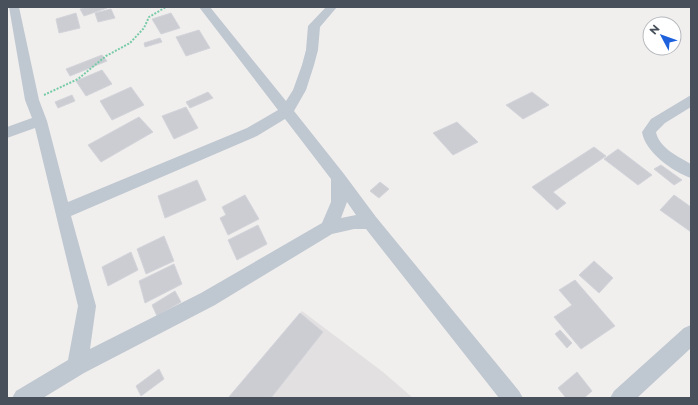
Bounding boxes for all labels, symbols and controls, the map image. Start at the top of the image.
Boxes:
north arrow [642,16,682,56]
text: N [646,21,663,37]

